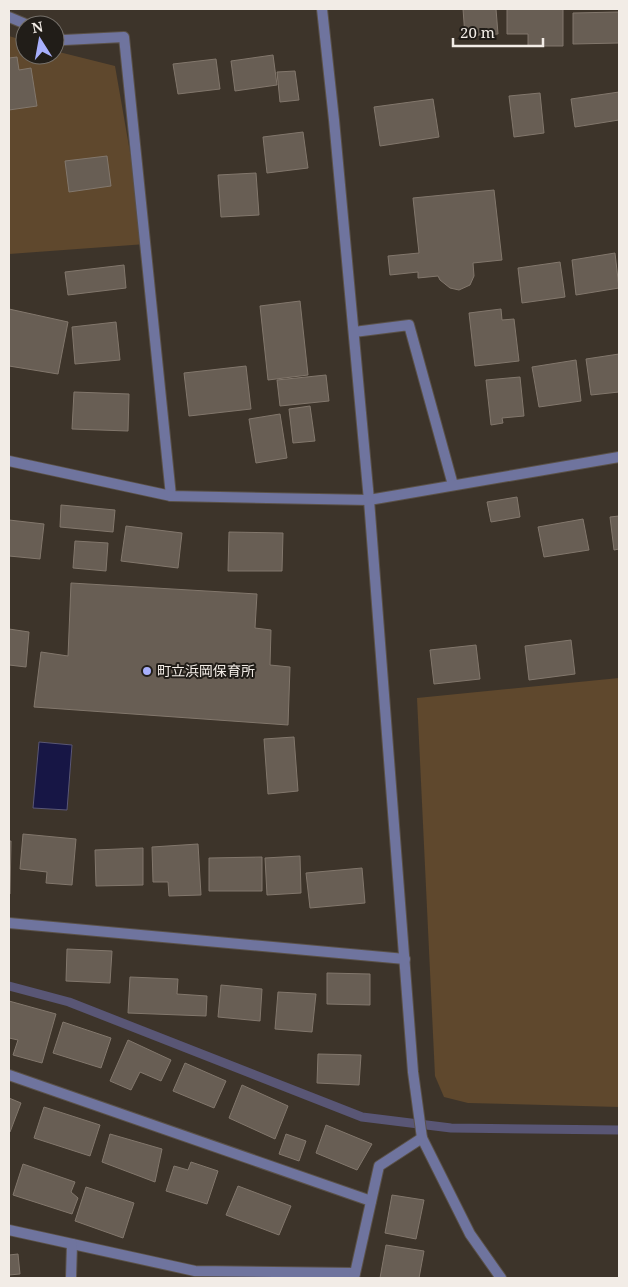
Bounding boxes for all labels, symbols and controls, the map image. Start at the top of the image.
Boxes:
north arrow [15,15,65,65]
scale bar [453,15,543,47]
text: N [30,16,45,37]
text: 20 m [460,22,495,42]
place label: 町立浜岡保育所 [157,661,255,680]
marker: 町立浜岡保育所 [141,665,153,677]

